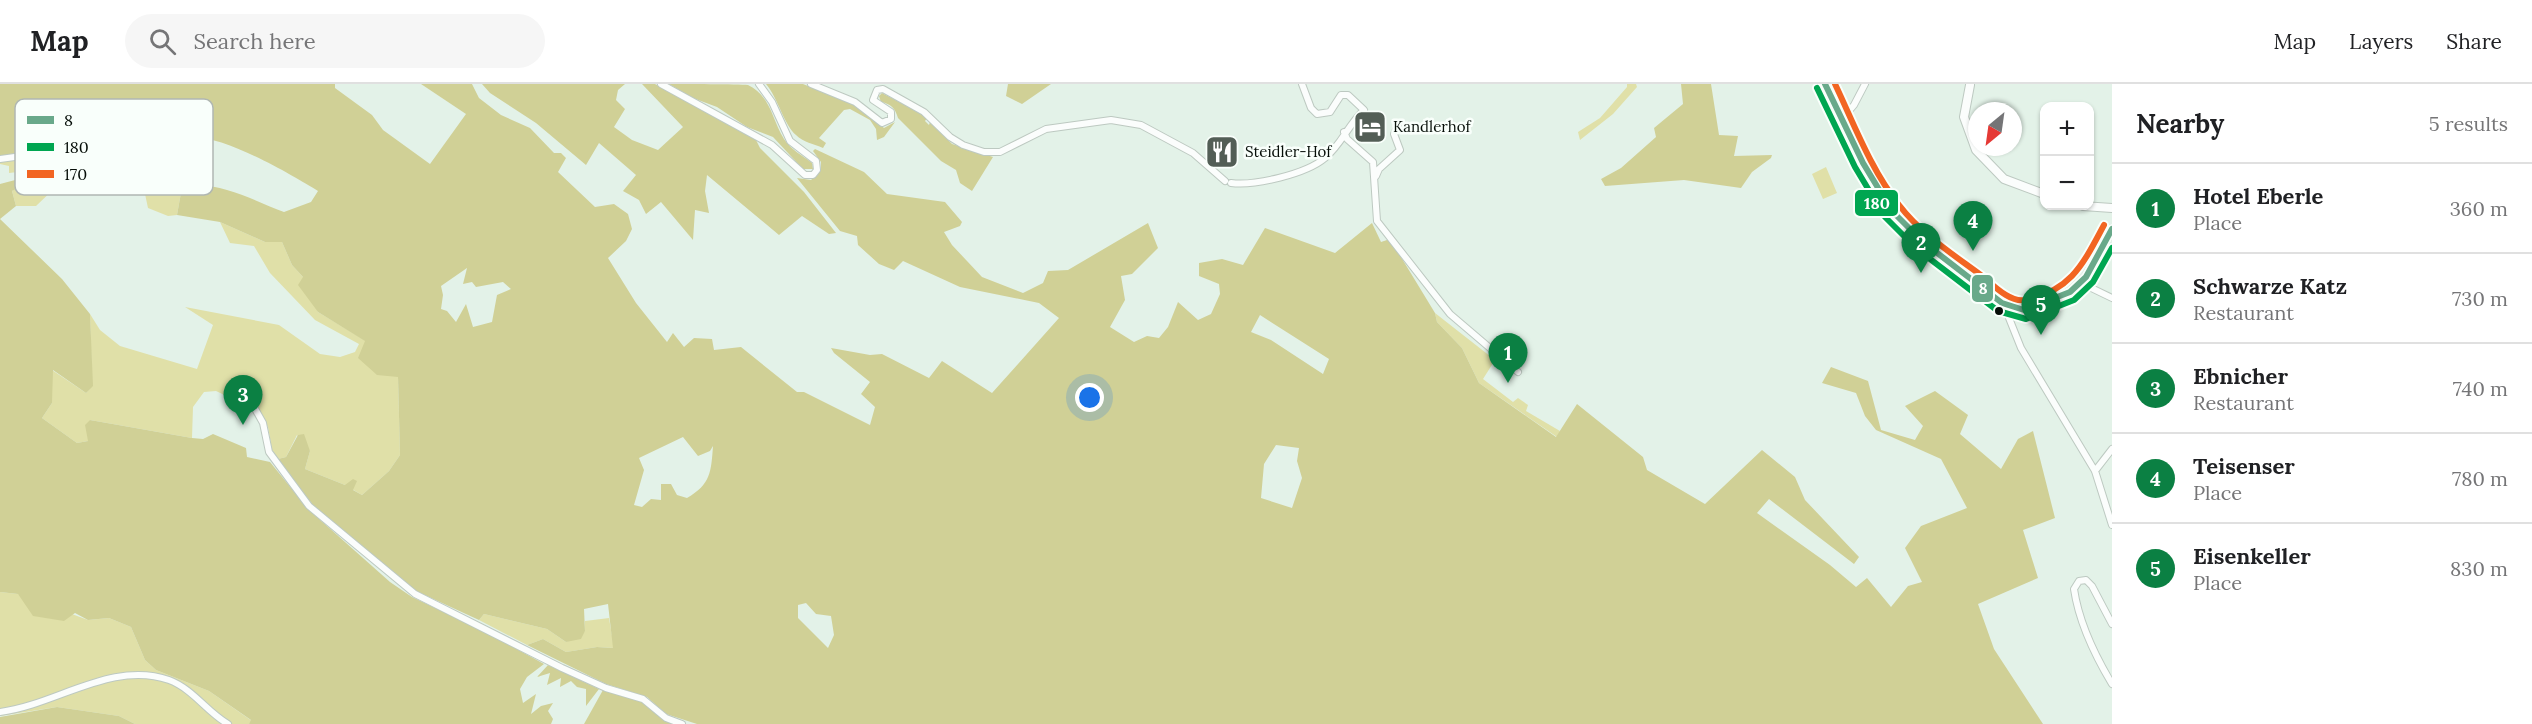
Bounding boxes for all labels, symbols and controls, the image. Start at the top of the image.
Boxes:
search box [125,14,545,68]
text: Map [30,23,89,59]
icon: search [146,25,179,58]
text: Search here [194,27,316,55]
text: Map [2273,28,2316,55]
text: Layers [2349,28,2413,55]
text: Share [2446,28,2502,55]
legend [15,99,213,195]
north arrow [1968,102,2022,156]
map controls [2040,102,2094,210]
button: + [2040,102,2094,156]
text: Nearby [2136,107,2224,140]
hotel icon: Kandlerhof [1352,109,1388,145]
text: 8 [64,110,73,130]
text: 5 results [2429,111,2508,136]
place label: Kandlerhof [1393,117,1471,136]
restaurant icon: Steidler-Hof [1204,134,1240,170]
text: 180 [64,137,89,157]
place label: Steidler-Hof [1245,142,1332,161]
button: − [2040,156,2094,210]
text: 170 [64,164,87,184]
text: Hotel Eberle [2193,182,2323,210]
line badge: 180 [1854,189,1899,217]
text: 180 [1864,193,1890,213]
text: 1 [2151,196,2160,221]
text: 360 m [2450,196,2508,221]
pin: 4 [1954,202,1992,251]
text: Place [2193,210,2242,235]
pin: 2 [1902,224,1940,273]
text: Schwarze Katz [2193,272,2347,300]
line badge: 8 [1971,274,1994,303]
text: 8 [1978,278,1988,298]
pin: 5 [2022,286,2060,335]
text: 2 [2150,286,2161,311]
text: 730 m [2452,286,2508,311]
text: Restaurant [2193,300,2294,325]
unlabelled marker [1993,305,2005,317]
pin: 1 [1488,334,1528,383]
text: Ebnicher [2193,362,2288,390]
pin: 3 [224,376,262,425]
text: 3 [2150,376,2161,401]
text: 740 m [2453,376,2508,401]
your location [1075,383,1104,412]
text: Restaurant [2193,390,2294,415]
text: Teisenser [2193,452,2295,480]
text: 4 [2150,466,2161,491]
text: 780 m [2452,466,2508,491]
text: Place [2193,480,2242,505]
text: Eisenkeller [2193,542,2311,570]
text: 5 [2150,556,2161,581]
text: 830 m [2450,556,2508,581]
text: Place [2193,570,2242,595]

